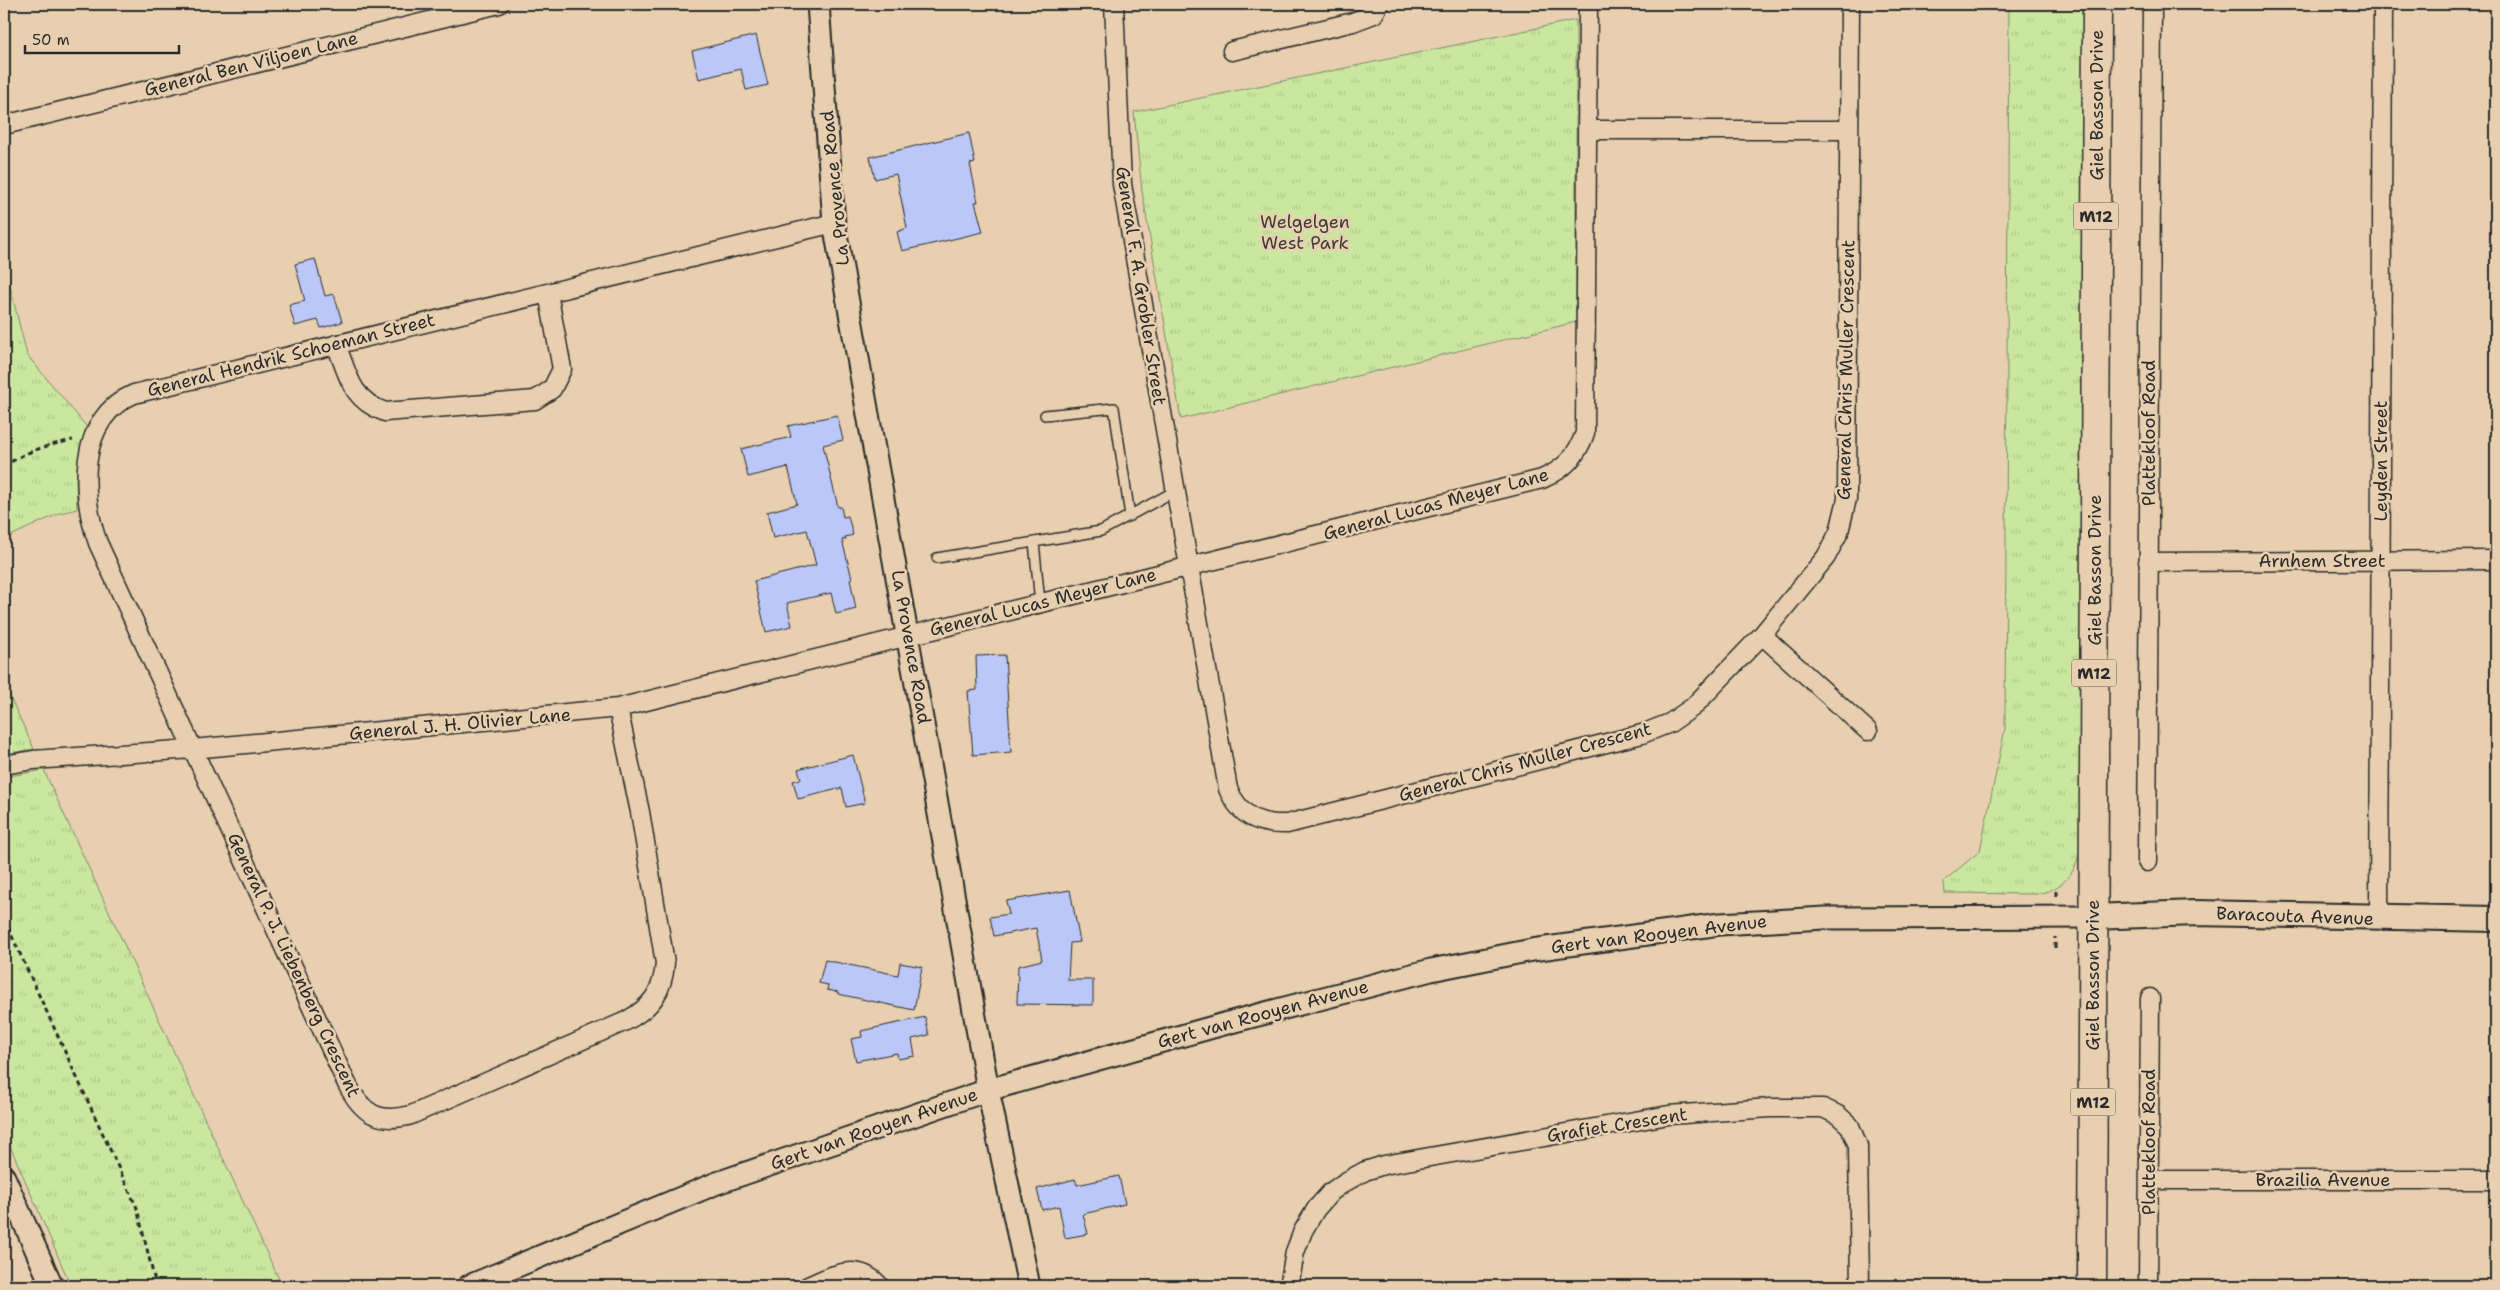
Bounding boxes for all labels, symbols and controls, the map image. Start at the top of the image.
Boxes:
scale bar [25,22,179,54]
street label: General Ben Viljoen Lane [142,26,360,102]
text: 50 m [32,30,70,50]
street label: Giel Basson Drive [2085,30,2109,180]
street label: La Provence Road [815,109,855,267]
street label: General F. A. Grobler Street [1110,165,1172,407]
road number: M12 [2074,202,2118,230]
park label: Welgelgen West Park [1260,210,1350,255]
street label: General Chris Muller Crescent [1832,239,1860,500]
street label: General Hendrik Schoeman Street [145,308,438,402]
street label: Plattekloof Road [2137,360,2161,506]
street label: Leyden Street [2369,400,2393,522]
street label: General Lucas Meyer Lane [1321,462,1551,546]
street label: Giel Basson Drive [2083,495,2107,645]
street label: Arnhem Street [2258,549,2386,573]
street label: General Lucas Meyer Lane [927,562,1159,642]
street label: La Provence Road [886,568,936,726]
road number: M12 [2072,660,2116,686]
street label: General J. H. Olivier Lane [348,702,572,746]
street label: General Chris Muller Crescent [1396,717,1654,807]
street label: General P. J. Liebenberg Crescent [222,829,366,1101]
street label: Giel Basson Drive [2081,900,2105,1050]
street label: Baracouta Avenue [2216,901,2374,931]
street label: Gert van Rooyen Avenue [1550,909,1768,959]
street label: Gert van Rooyen Avenue [1155,974,1371,1054]
street label: Plattekloof Road [2137,1069,2161,1215]
street label: Gert van Rooyen Avenue [767,1082,981,1176]
road number: M12 [2070,1088,2116,1116]
street label: Grafiet Crescent [1545,1102,1689,1148]
street label: Brazilia Avenue [2255,1168,2391,1192]

